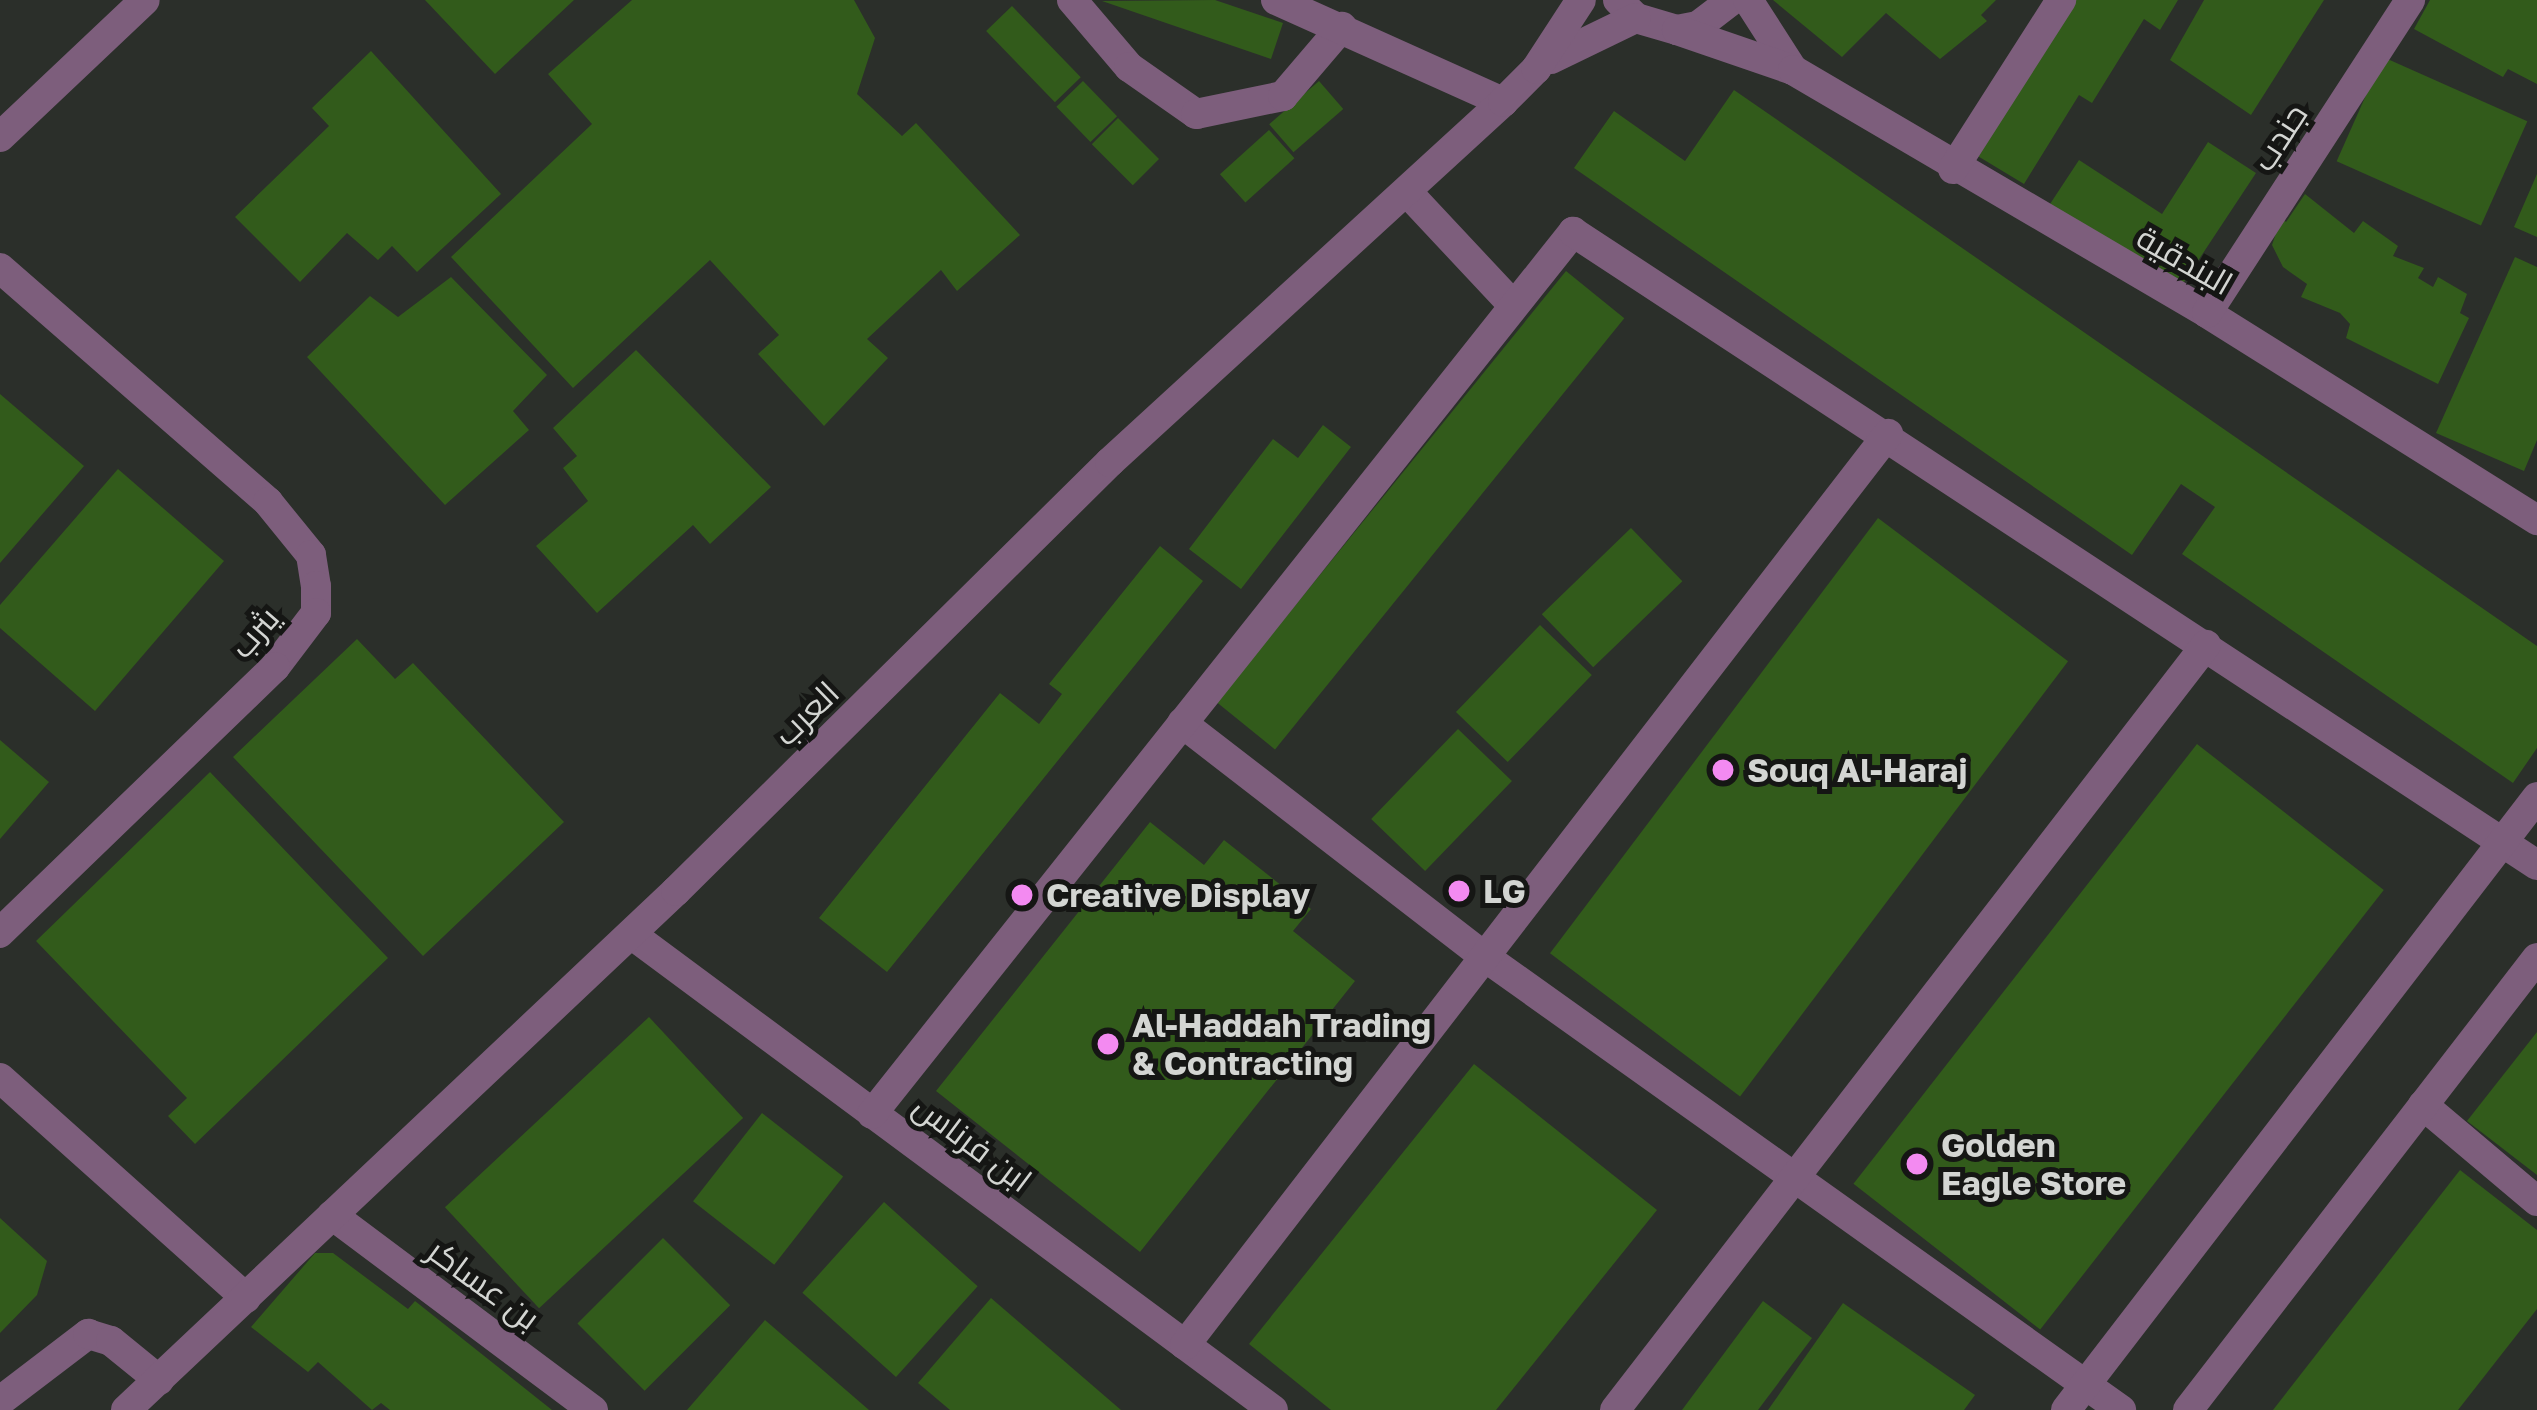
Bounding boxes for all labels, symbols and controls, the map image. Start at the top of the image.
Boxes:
street label: جندب [2243,96,2315,178]
street label: البندقية [2130,217,2240,303]
street label: يثرب [221,598,287,666]
street label: العرب [765,673,847,753]
place label: Souq Al-Haraj [1747,750,1967,790]
marker: Souq Al-Haraj [1710,757,1736,783]
place label: LG [1483,871,1526,911]
place label: Creative Display [1046,875,1310,915]
marker: LG [1446,878,1472,904]
marker: Creative Display [1009,882,1035,908]
place label: Al-Haddah Trading & Contracting [1132,1005,1431,1083]
marker: Al-Haddah Trading & Contracting [1095,1031,1121,1057]
street label: ابن فرناس [906,1086,1040,1200]
place label: Golden Eagle Store [1941,1125,2126,1203]
marker: Golden Eagle Store [1904,1151,1930,1177]
street label: بن عساكر [420,1230,548,1338]

